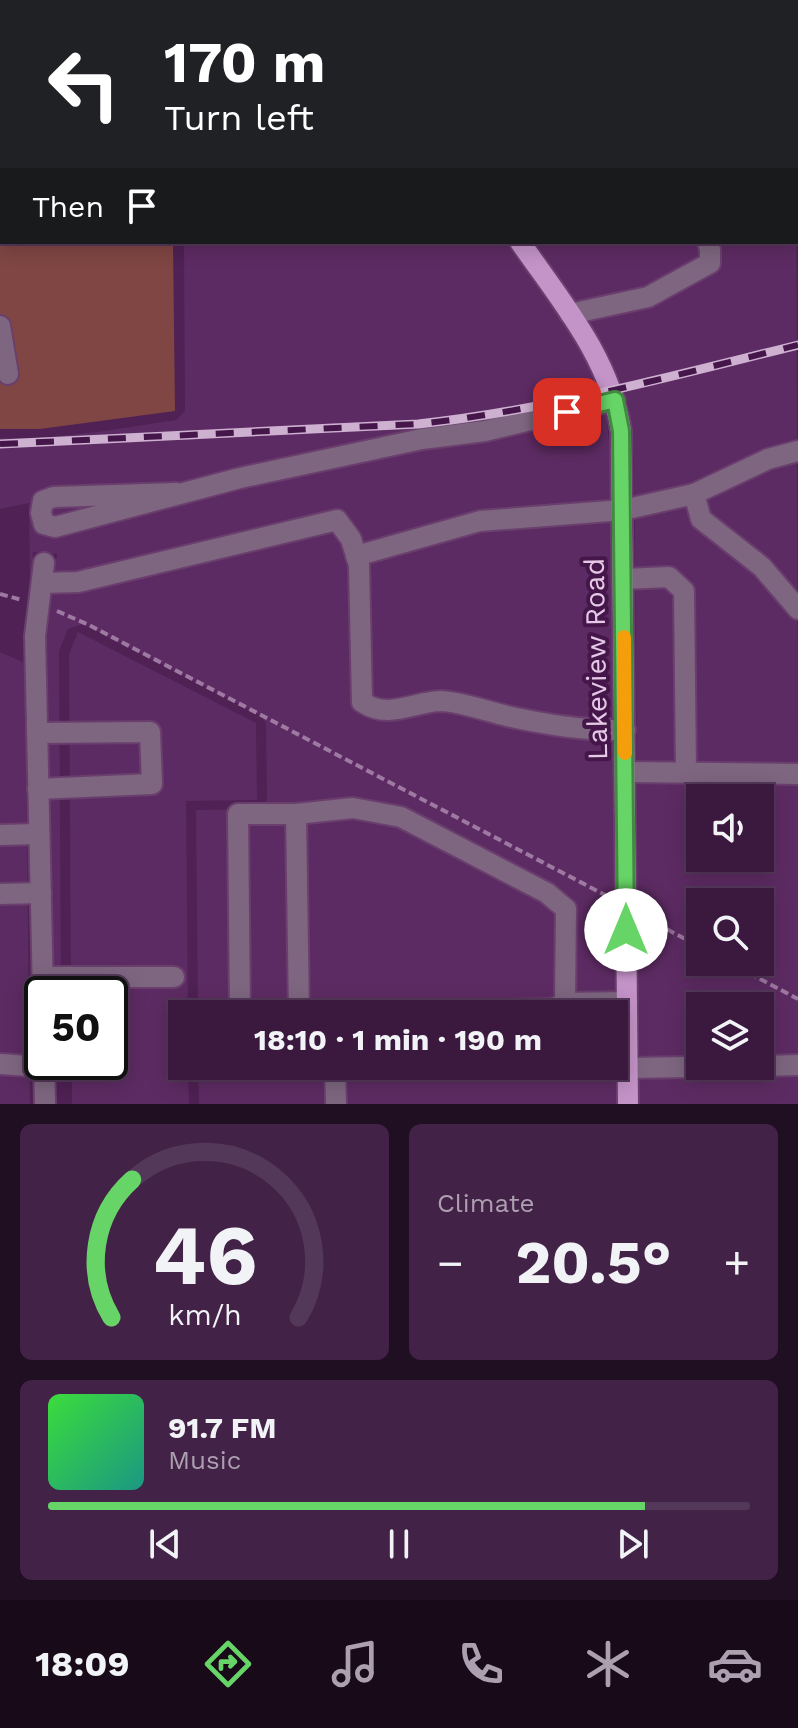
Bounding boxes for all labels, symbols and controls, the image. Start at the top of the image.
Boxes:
text: 170 m [164,30,326,96]
icon: left [32,32,136,136]
text: Turn left [164,97,314,139]
icon: arrive [120,184,164,228]
text: Then [32,189,104,224]
pin [533,378,601,446]
icon: arrive [545,390,589,434]
street label: Lakeview Road [578,558,614,760]
map controls [686,784,774,1080]
button: sound [686,784,774,872]
position arrow [584,888,668,972]
button: search [686,888,774,976]
speed limit sign: 50 [24,976,128,1080]
button: layers [686,992,774,1080]
text: 18:10 · 1 min · 190 m [254,1022,542,1057]
text: Climate [437,1188,535,1218]
text: 46 [152,1207,257,1304]
text: 20.5° [516,1227,671,1298]
text: − [437,1237,464,1289]
text: + [723,1237,750,1289]
text: km/h [168,1298,241,1332]
text: 91.7 FM [168,1410,277,1445]
text: Music [168,1445,241,1475]
icon: previous [143,1522,187,1566]
icon: pause [377,1522,421,1566]
icon: next [611,1522,655,1566]
icon: directions [200,1636,256,1692]
icon: music [327,1636,383,1692]
icon: phone [453,1636,509,1692]
icon: climate [580,1636,636,1692]
icon: car [707,1636,763,1692]
text: 18:09 [35,1643,130,1685]

